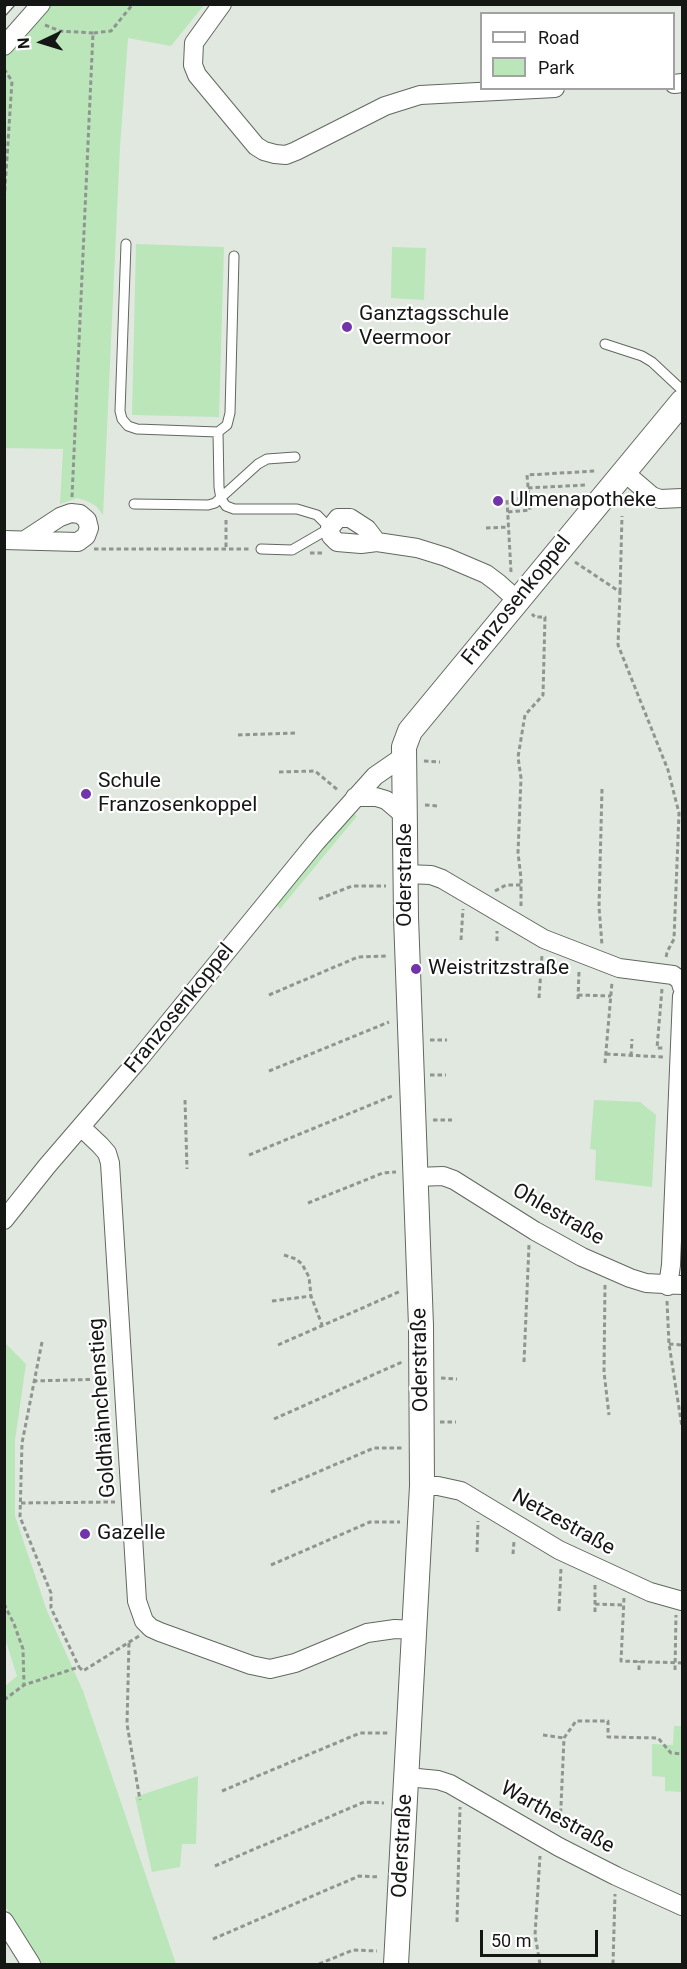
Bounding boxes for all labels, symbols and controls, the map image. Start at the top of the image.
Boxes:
north arrow [12,12,72,72]
legend [480,12,675,90]
text: Road [538,27,579,48]
text: N [14,37,33,50]
text: Park [538,57,574,78]
place label: Ganztagsschule Veermoor [359,302,509,352]
marker: Ganztagsschule Veermoor [340,320,354,334]
place label: Ulmenapotheke [510,488,656,514]
marker: Ulmenapotheke [491,494,505,508]
street label: Franzosenkoppel [457,531,577,671]
place label: Schule Franzosenkoppel [98,769,257,819]
marker: Schule Franzosenkoppel [79,787,93,801]
street label: Oderstraße [393,823,419,927]
street label: Franzosenkoppel [120,939,240,1079]
place label: Weistritzstraße [428,956,569,982]
marker: Weistritzstraße [409,962,423,976]
street label: Ohlestraße [508,1179,608,1251]
street label: Oderstraße [407,1308,435,1412]
street label: Goldhähnchenstieg [84,1317,122,1499]
street label: Netzestraße [507,1484,619,1562]
place label: Gazelle [97,1521,165,1547]
marker: Gazelle [78,1527,92,1541]
street label: Warthestraße [496,1776,618,1860]
street label: Oderstraße [388,1793,418,1899]
scale bar [483,1918,602,1956]
text: 50 m [491,1930,531,1951]

